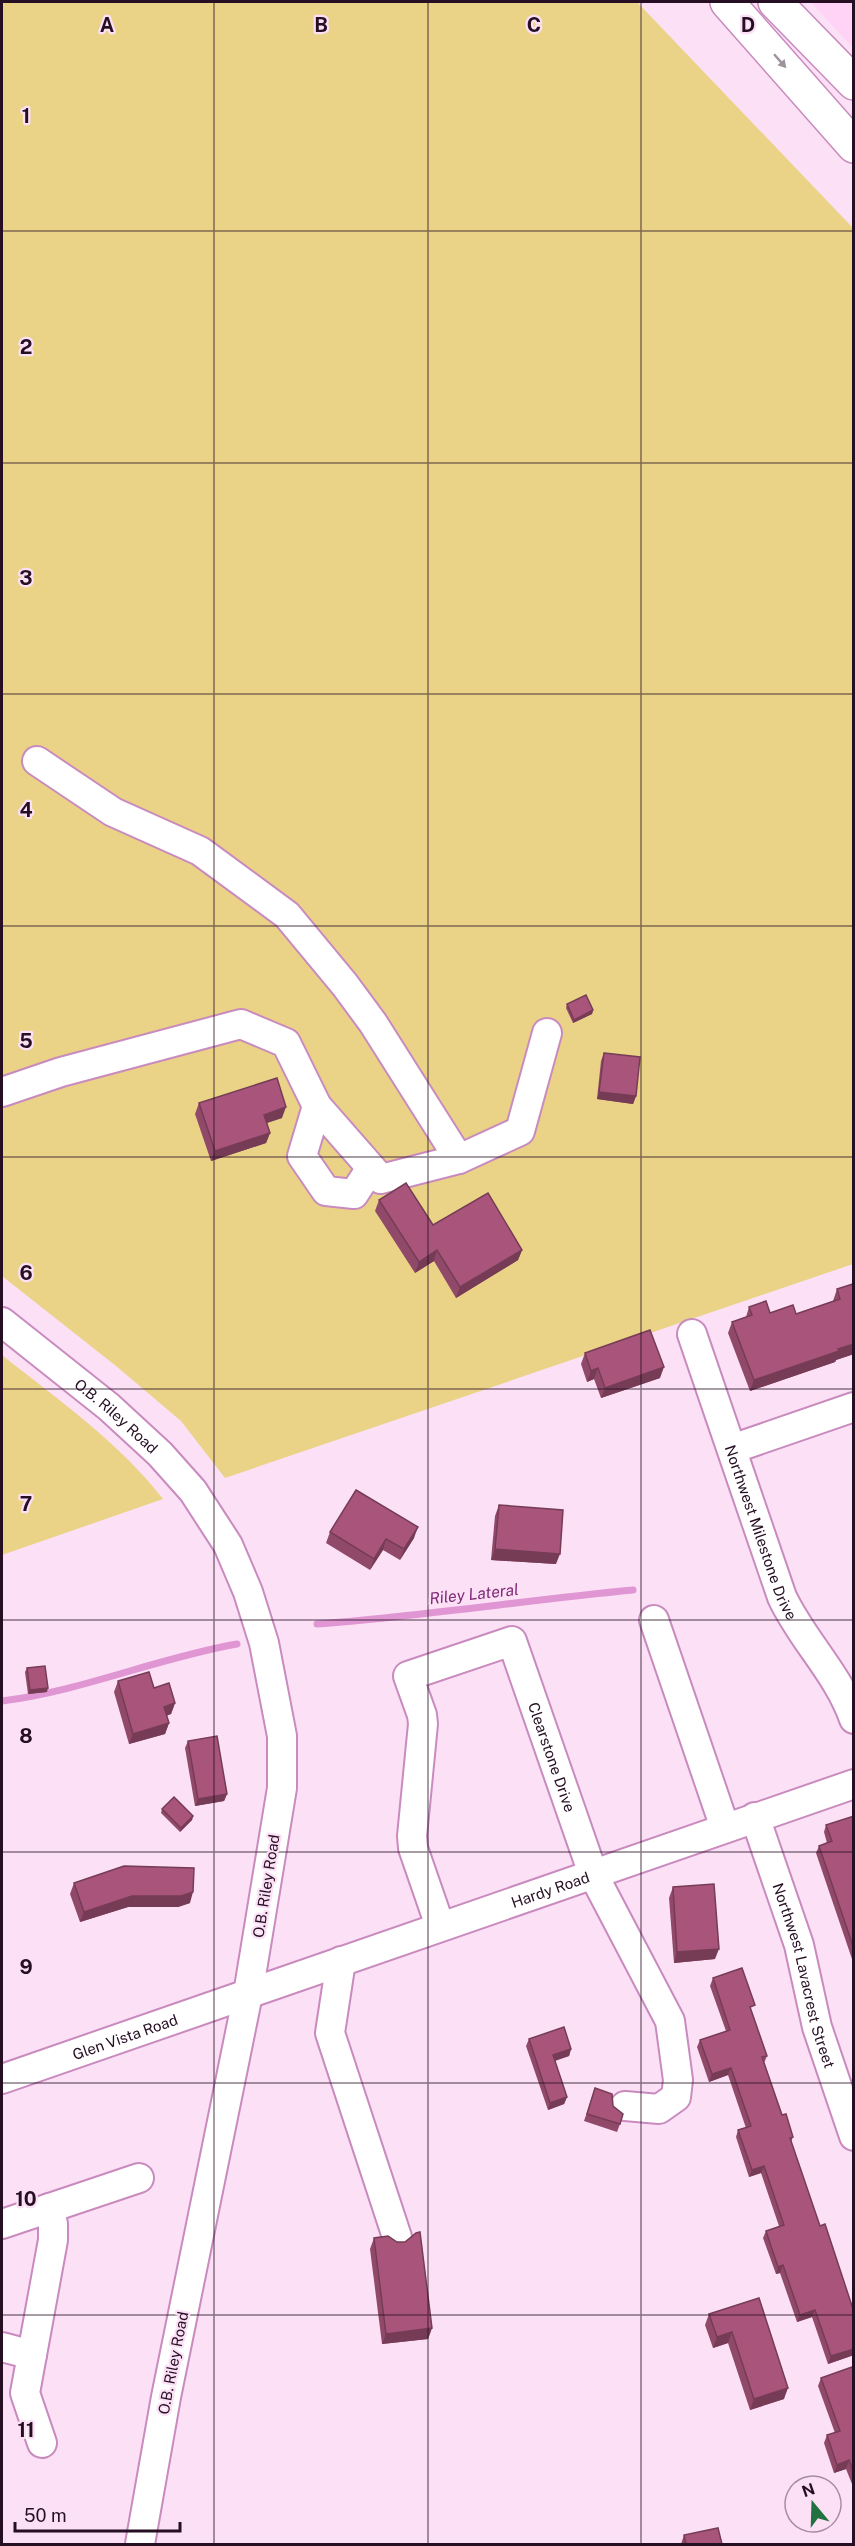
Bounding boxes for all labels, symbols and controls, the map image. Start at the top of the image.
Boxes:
text: A [100,13,114,37]
text: B [314,13,328,37]
text: C [527,13,541,37]
text: D [741,13,755,37]
one-way arrow [773,53,786,68]
text: 1 [22,104,30,128]
text: 2 [20,335,32,359]
text: 3 [19,566,33,590]
text: 4 [19,798,33,822]
text: 5 [19,1029,33,1053]
text: 6 [19,1261,33,1285]
street label: O.B. Riley Road [72,1375,162,1456]
street label: Northwest Milestone Drive [722,1443,801,1623]
text: 7 [20,1492,32,1516]
water label: Riley Lateral [428,1580,520,1608]
street label: Clearstone Drive [525,1700,579,1814]
text: 8 [19,1724,33,1748]
street label: O.B. Riley Road [249,1833,283,1939]
street label: Hardy Road [509,1868,591,1911]
street label: Northwest Lavacrest Street [770,1881,839,2070]
text: 9 [19,1955,33,1979]
street label: Glen Vista Road [70,2010,180,2063]
text: 10 [15,2187,37,2211]
street label: O.B. Riley Road [155,2310,191,2416]
text: 11 [17,2418,35,2442]
north arrow [783,2474,843,2534]
text: N [799,2479,817,2501]
scale bar [15,2495,180,2533]
text: 50 m [24,2505,67,2526]

